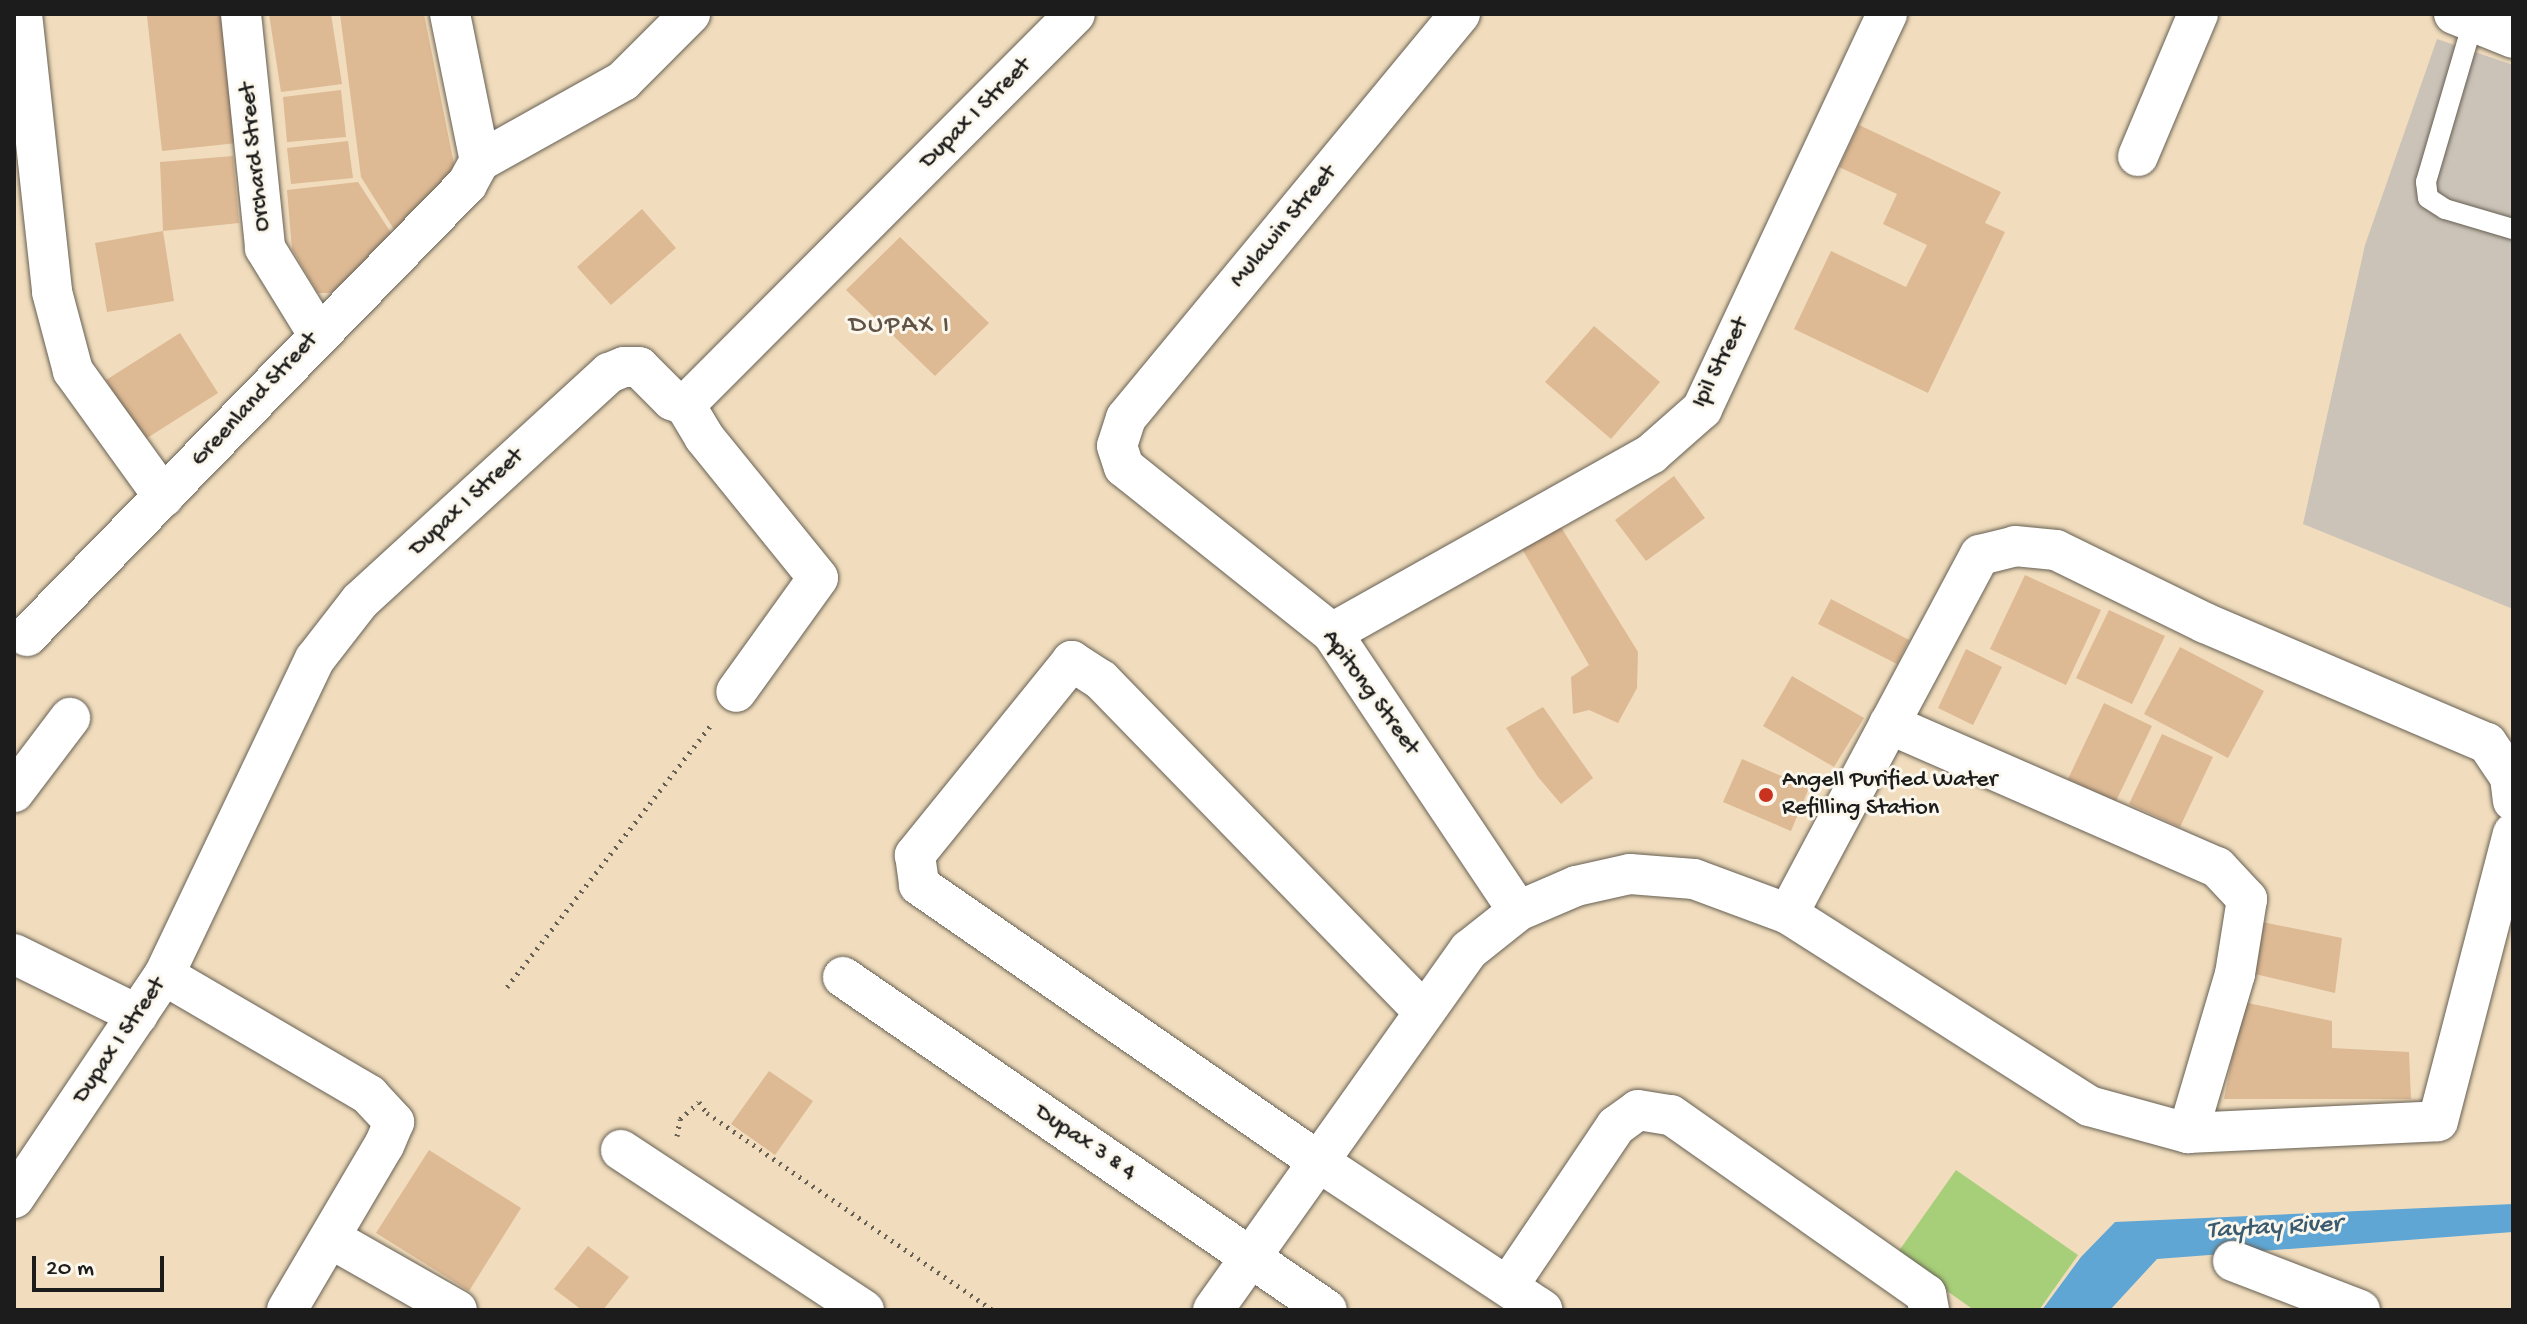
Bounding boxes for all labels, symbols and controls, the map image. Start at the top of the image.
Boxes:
street label: Dupax I Street [914,52,1038,176]
street label: Orchard Street [234,81,278,233]
street label: Mulawin Street [1224,160,1344,294]
district label: DUPAX I [849,311,951,343]
street label: Ipil Street [1686,313,1756,413]
street label: Greenland Street [185,327,325,473]
street label: Dupax I Street [404,443,530,563]
street label: Apitong Street [1315,625,1425,761]
place label: Angell Purified Water Refilling Station [1782,767,1997,823]
marker: Angell Purified Water Refilling Station [1757,786,1775,804]
street label: Dupax I Street [67,973,173,1109]
street label: Dupax 3 & 4 [1029,1098,1141,1188]
water label: Taytay River [2206,1210,2342,1248]
scale bar [36,1240,168,1290]
text: 20 m [46,1255,94,1284]

